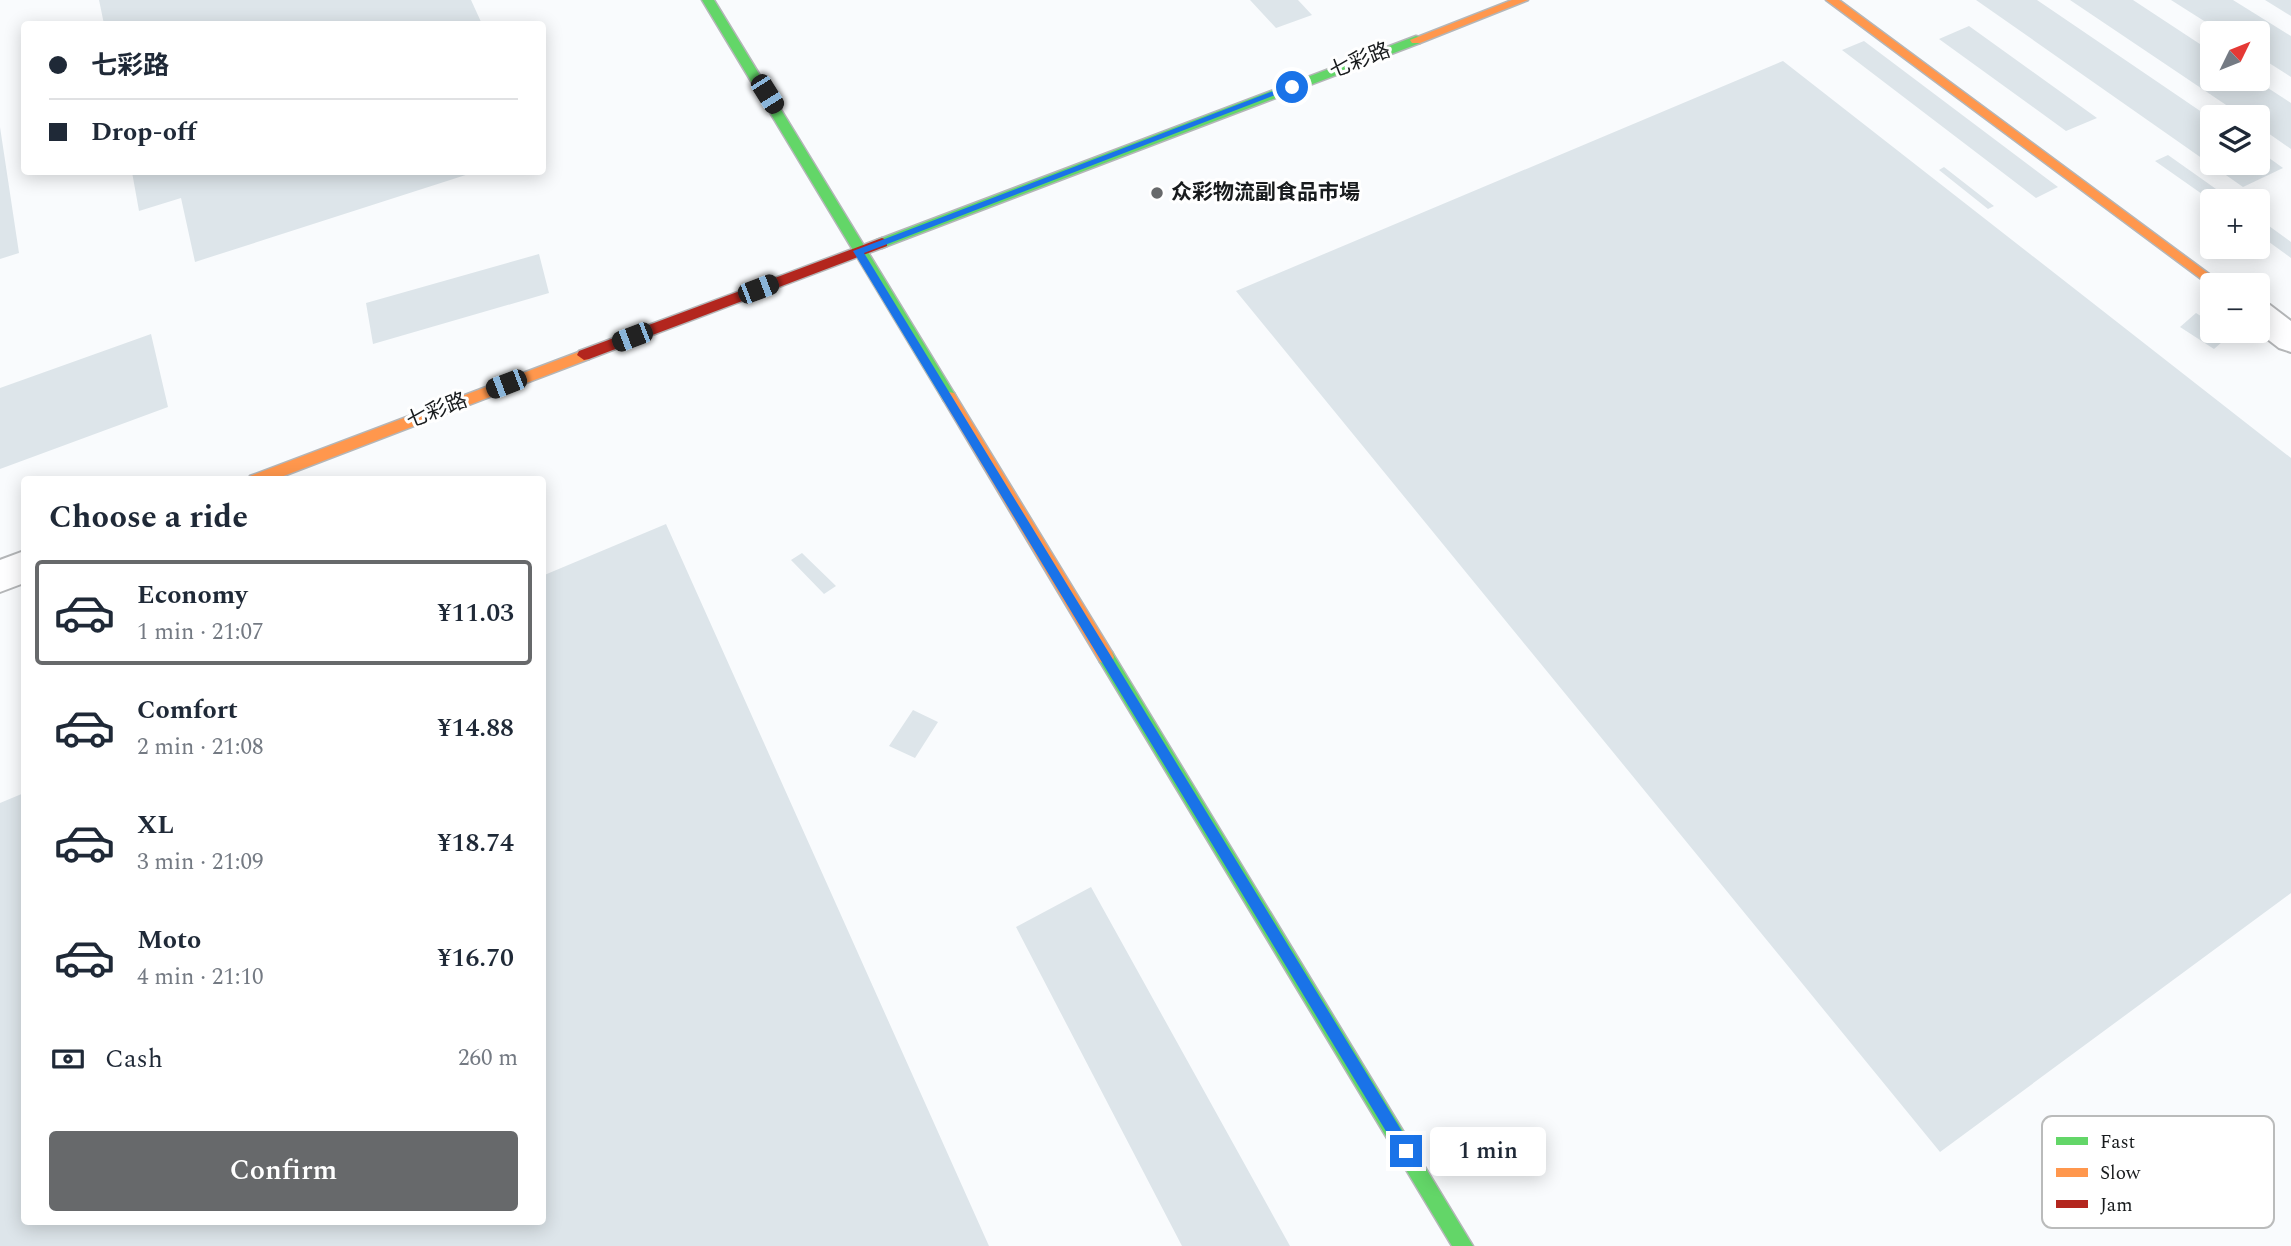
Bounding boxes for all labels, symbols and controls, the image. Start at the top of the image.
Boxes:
north arrow [2200,21,2270,91]
map controls [2200,21,2270,343]
street label: 七彩路 [1325,35,1395,87]
text: 七彩路 [91,46,169,86]
car [747,71,788,117]
route start [1276,71,1308,103]
button: layers [2200,105,2270,175]
text: Drop-off [91,112,196,152]
place label: 众彩物流副食品市場 [1171,177,1360,209]
marker: 众彩物流副食品市場 [1149,185,1165,201]
button: + [2200,189,2270,259]
car [735,272,782,306]
button: − [2200,273,2270,343]
car [609,320,656,354]
car [483,367,530,401]
street label: 七彩路 [402,385,472,437]
text: Choose a ride [49,493,248,542]
text: Economy [137,575,247,615]
icon: car [53,581,116,644]
text: ¥11.03 [438,593,514,633]
text: 1 min · 21:07 [137,615,264,650]
text: Comfort [137,690,238,730]
icon: car [53,696,116,759]
text: ¥14.88 [438,708,514,748]
text: 2 min · 21:08 [137,730,264,765]
text: XL [137,805,174,845]
icon: car [53,811,116,874]
text: ¥18.74 [438,823,514,863]
text: 3 min · 21:09 [137,845,264,880]
text: Moto [137,920,201,960]
icon: car [53,926,116,989]
text: ¥16.70 [438,938,514,978]
text: 4 min · 21:10 [137,960,264,995]
text: Cash [105,1039,163,1079]
icon: cash [49,1040,87,1078]
text: 260 m [458,1041,518,1076]
legend [2042,1116,2274,1228]
callout: 1 min [1430,1126,1546,1176]
text: Fast [2100,1128,2136,1157]
button: Confirm [49,1131,518,1211]
text: 1 min [1458,1134,1518,1169]
route end [1390,1135,1422,1167]
text: Slow [2100,1159,2141,1188]
text: Jam [2100,1191,2132,1220]

